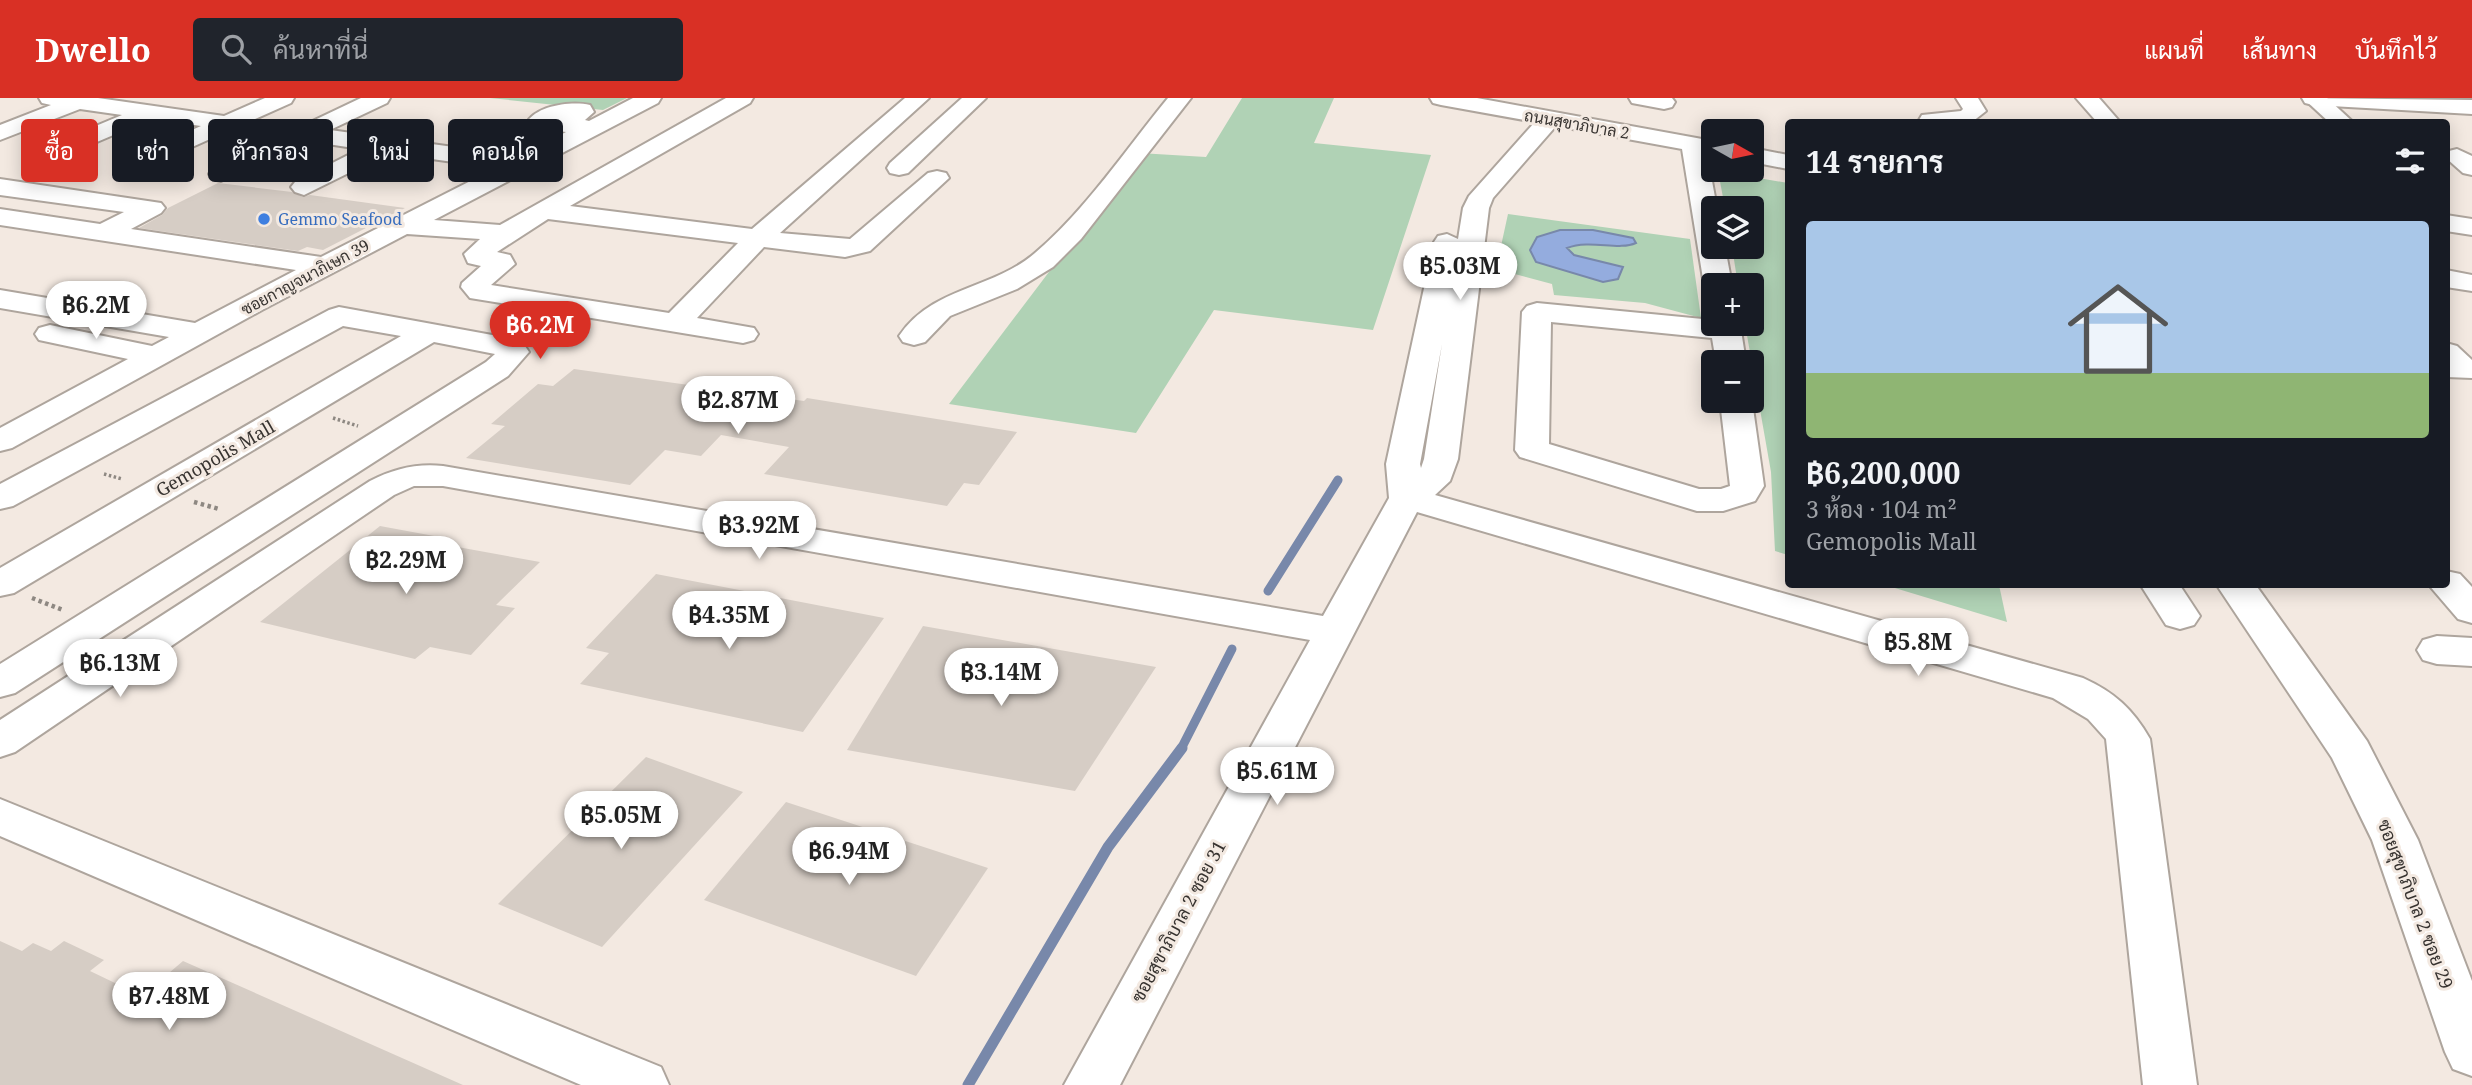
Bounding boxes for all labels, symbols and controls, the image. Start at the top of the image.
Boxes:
search box [193,18,683,81]
text: Dwello [35,27,151,72]
icon: search [217,30,255,68]
text: ค้นหาที่นี่ [273,31,368,67]
text: แผนที่ [2144,33,2204,66]
text: เส้นทาง [2242,33,2317,66]
text: บันทึกไว้ [2355,33,2437,66]
street label: ถนนสุขาภิบาล 2 [1522,104,1631,145]
chip: ซื้อ [21,119,98,182]
chip: เช่า [112,119,194,182]
chip: ตัวกรอง [208,119,333,182]
chip: ใหม่ [347,119,434,182]
chip: คอนโด [448,119,563,182]
north arrow [1701,119,1764,182]
map controls [1701,119,1764,413]
text: 14 รายการ [1806,141,1944,182]
icon: filters [2391,142,2429,180]
button: layers [1701,196,1764,259]
place label: Gemmo Seafood [278,208,402,230]
marker: Gemmo Seafood [256,211,272,227]
street label: ซอยกาญจนาภิเษก 39 [237,234,373,320]
pin: ฿5.03M [1403,242,1517,302]
text: ฿5.03M [1419,249,1501,281]
icon: home [2055,266,2181,392]
button: + [1701,273,1764,336]
pin: ฿6.2M [47,282,145,341]
text: ฿6.2M [62,288,130,320]
pin: ฿6.2M [491,302,589,361]
text: ฿6.2M [506,308,574,340]
button: − [1701,350,1764,413]
pin: ฿2.87M [681,376,795,436]
text: ฿2.87M [697,383,779,415]
street label: Gemopolis Mall [151,414,279,502]
text: ฿6,200,000 [1806,452,1960,493]
text: 3 ห้อง · 104 m² [1806,493,1957,525]
pin: ฿3.92M [702,502,816,561]
text: ฿3.92M [718,508,800,540]
text: Gemopolis Mall [1806,525,1977,557]
pin: ฿2.29M [349,536,463,596]
text: ฿2.29M [365,543,447,575]
pin: ฿4.35M [672,592,786,651]
text: ฿4.35M [688,598,770,630]
pin: ฿5.8M [1869,618,1967,678]
text: ฿5.8M [1884,625,1952,657]
pin: ฿6.13M [63,640,177,699]
text: ฿6.13M [79,646,161,678]
pin: ฿3.14M [944,648,1058,708]
text: ฿3.14M [960,655,1042,687]
pin: ฿5.61M [1220,748,1334,807]
text: ฿5.61M [1236,754,1318,786]
pin: ฿5.05M [564,792,678,851]
text: ฿5.05M [580,798,662,830]
street label: ซอยสุขาภิบาล 2 ซอย 29 [2372,816,2459,993]
pin: ฿6.94M [792,828,906,887]
text: ฿6.94M [808,834,890,866]
street label: ซอยสุขาภิบาล 2 ซอย 31 [1125,836,1232,1007]
pin: ฿7.48M [112,972,226,1032]
text: ฿7.48M [128,979,210,1011]

